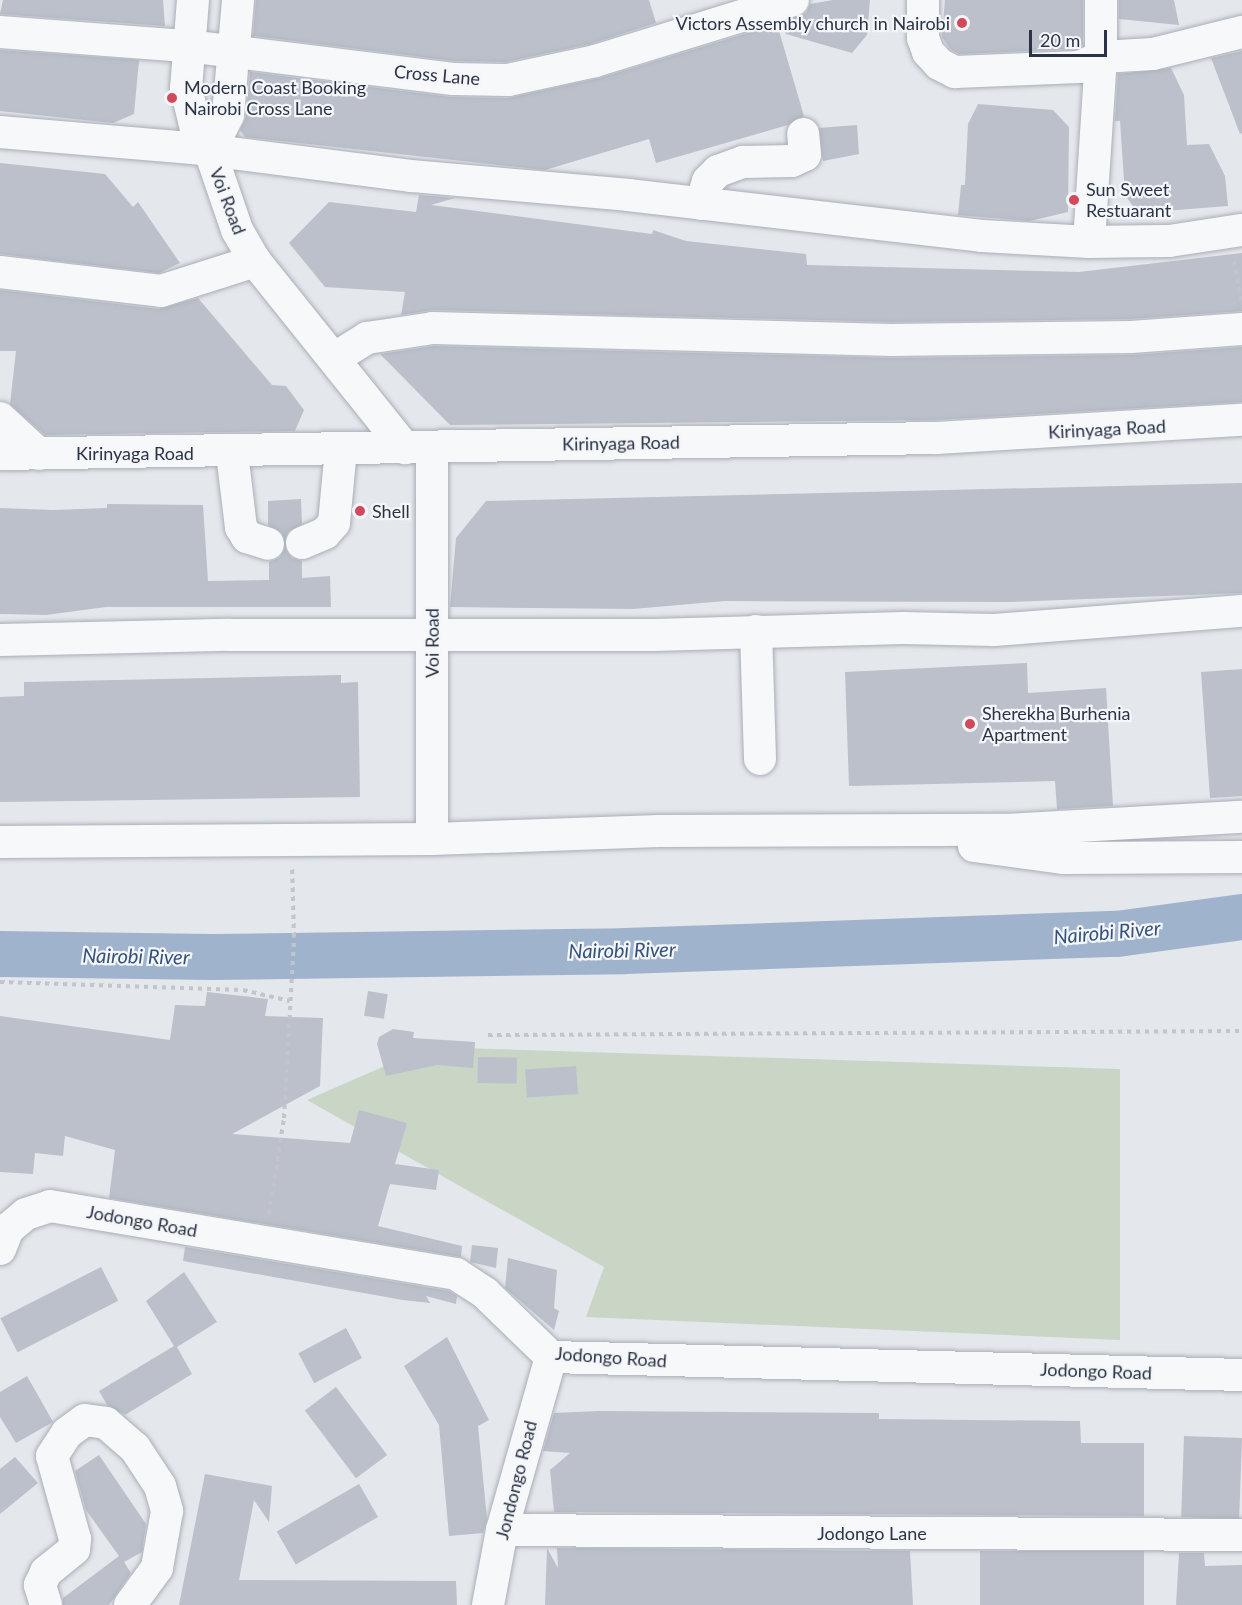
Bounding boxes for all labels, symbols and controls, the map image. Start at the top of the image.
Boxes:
place label: Victors Assembly church in Nairobi [674,12,950,34]
marker: Victors Assembly church in Nairobi [955,16,969,30]
scale bar [1032,18,1110,56]
text: 20 m [1040,29,1080,51]
street label: Cross Lane [393,60,481,90]
place label: Modern Coast Booking Nairobi Cross Lane [184,77,366,119]
marker: Modern Coast Booking Nairobi Cross Lane [165,91,179,105]
street label: Voi Road [205,165,251,237]
place label: Sun Sweet Restuarant [1086,179,1171,222]
marker: Sun Sweet Restuarant [1067,193,1081,207]
street label: Kirinyaga Road [1048,415,1166,443]
street label: Kirinyaga Road [562,431,680,455]
street label: Kirinyaga Road [76,442,194,464]
place label: Shell [372,500,410,522]
marker: Shell [353,504,367,518]
street label: Voi Road [421,608,443,678]
place label: Sherekha Burhenia Apartment [982,703,1130,746]
marker: Sherekha Burhenia Apartment [963,717,977,731]
water label: Nairobi River [1053,915,1161,949]
water label: Nairobi River [568,937,676,963]
water label: Nairobi River [82,943,190,969]
street label: Jodongo Road [85,1201,199,1241]
street label: Jodongo Road [554,1342,668,1372]
street label: Jodongo Road [1040,1358,1152,1384]
street label: Jondongo Road [491,1418,541,1542]
street label: Jodongo Lane [817,1522,927,1544]

